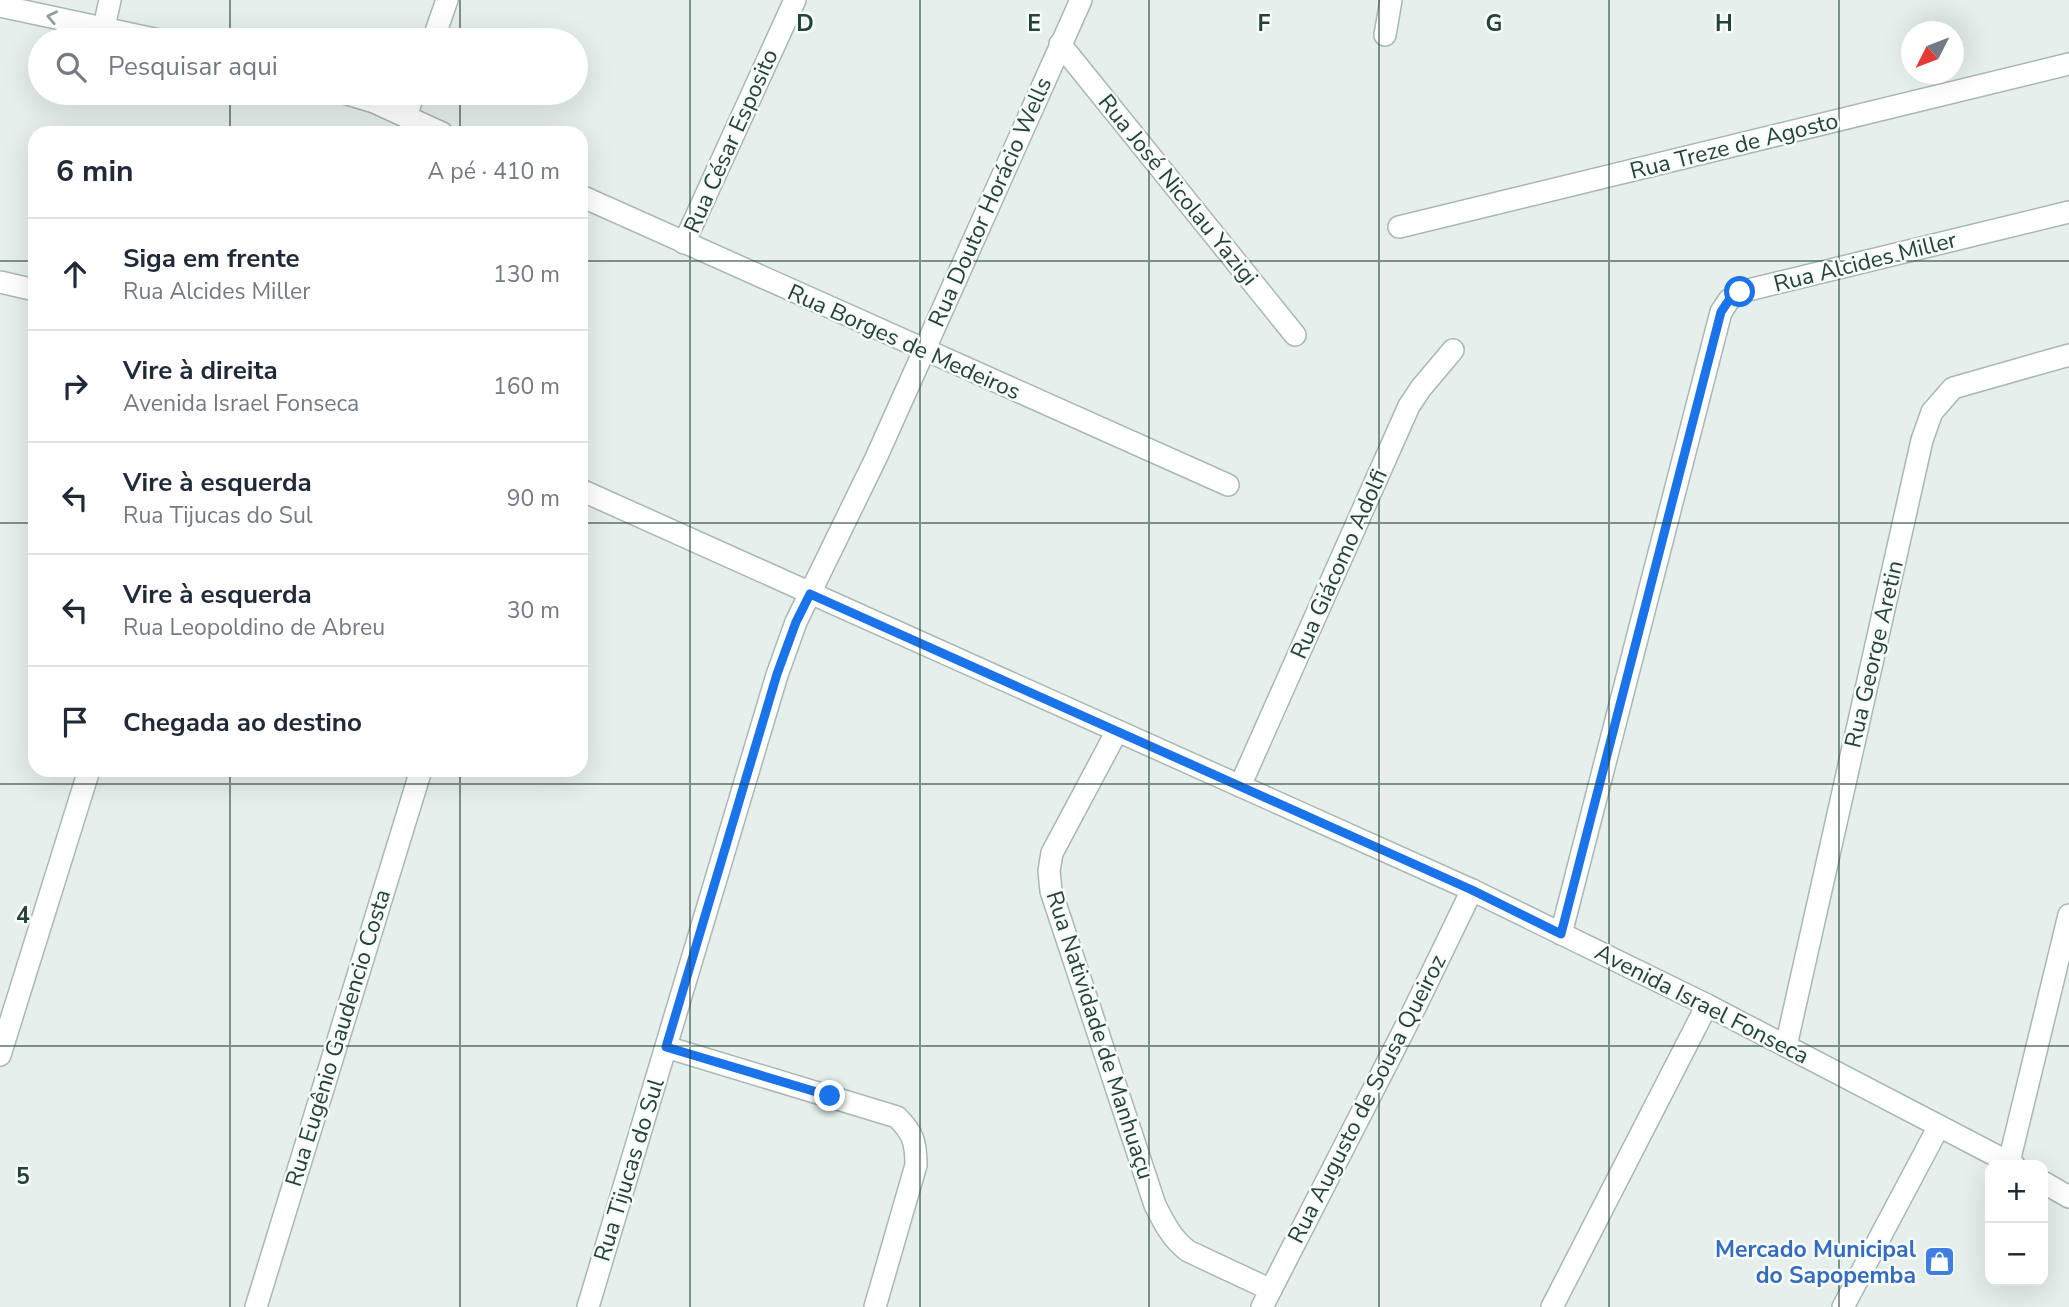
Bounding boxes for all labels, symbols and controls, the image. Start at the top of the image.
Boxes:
text: D [796,8,814,39]
text: E [1027,8,1041,39]
text: F [1258,8,1271,39]
text: G [1486,8,1502,39]
text: H [1715,8,1733,39]
one-way arrow [46,10,58,25]
north arrow [1901,21,1964,84]
search box [28,28,588,105]
street label: Rua César Esposito [677,44,785,238]
icon: search [52,48,90,86]
text: Pesquisar aqui [108,49,278,84]
street label: Rua Doutor Horácio Wells [921,72,1059,332]
street label: Rua José Nicolau Yazigi [1091,88,1265,292]
street label: Rua Treze de Agosto [1627,105,1841,187]
text: 6 min [56,151,134,192]
text: A pé · 410 m [428,156,560,187]
street label: Rua Alcides Miller [1770,224,1960,300]
text: Siga em frente [123,241,300,276]
icon: ahead [56,255,94,293]
text: 130 m [493,259,560,290]
text: Rua Alcides Miller [123,276,310,307]
route start [1724,276,1755,307]
street label: Rua Borges de Medeiros [783,277,1025,407]
text: Vire à direita [123,353,278,388]
icon: right [56,367,94,405]
text: 160 m [493,371,560,402]
text: Avenida Israel Fonseca [123,388,359,419]
street label: Rua Giácomo Adolfi [1283,464,1395,664]
text: Vire à esquerda [123,465,312,500]
icon: left [56,479,94,517]
text: 90 m [507,483,560,514]
text: Rua Tijucas do Sul [123,500,313,531]
street label: Rua George Aretin [1837,557,1911,751]
text: Vire à esquerda [123,577,312,612]
icon: left [56,591,94,629]
text: 30 m [507,595,560,626]
text: Rua Leopoldino de Abreu [123,612,385,643]
icon: arrive [56,703,94,741]
text: Chegada ao destino [123,705,362,740]
street label: Rua Eugênio Gaudencio Costa [278,886,398,1190]
street label: Rua Natividade de Manhuaçu [1039,887,1161,1183]
text: 4 [16,900,30,931]
street label: Avenida Israel Fonseca [1590,937,1814,1071]
street label: Rua Augusto de Sousa Queiroz [1281,949,1453,1249]
street label: Rua Tijucas do Sul [586,1075,672,1265]
route end [814,1080,845,1111]
map controls [1985,1160,2048,1286]
button: + [1985,1160,2048,1223]
text: 5 [16,1161,30,1192]
button: − [1985,1223,2048,1286]
place label: Mercado Municipal do Sapopemba [1715,1234,1917,1291]
shop icon: Mercado Municipal do Sapopemba [1922,1245,1956,1279]

